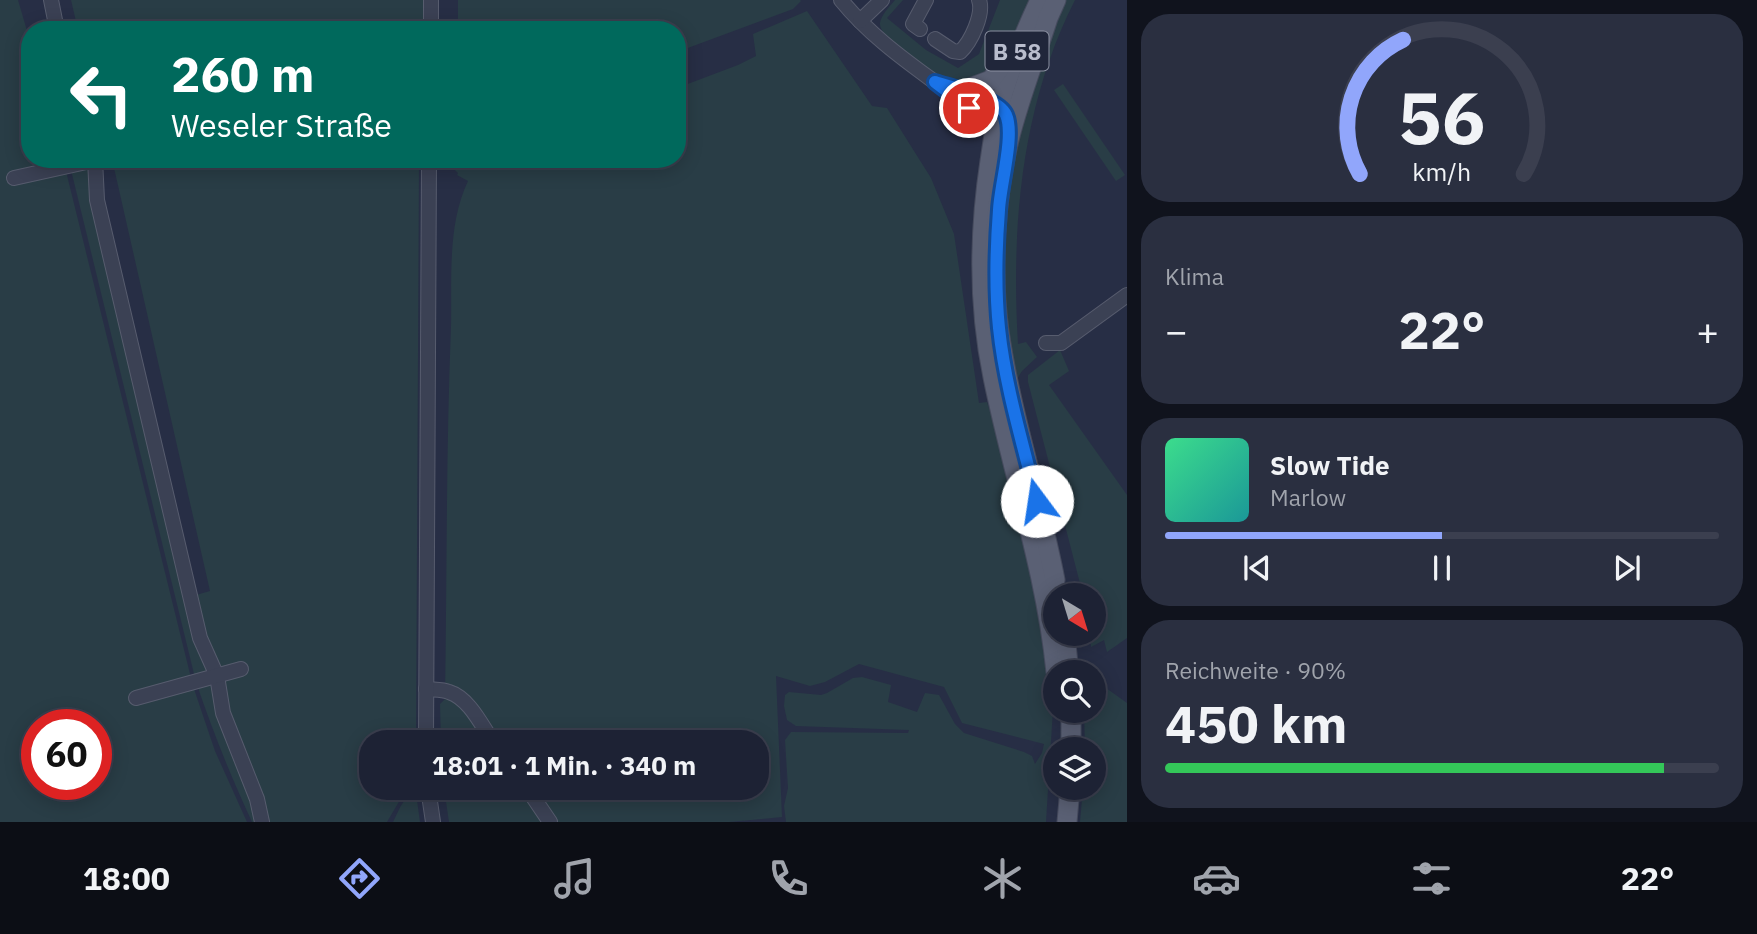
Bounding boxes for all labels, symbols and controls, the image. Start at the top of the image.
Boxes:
road number: B 58 [986,32,1048,70]
text: 260 m [171,42,315,105]
icon: left [56,49,147,140]
text: 56 [1398,69,1486,164]
pin [939,78,999,138]
icon: arrive [950,89,988,127]
text: Weseler Straße [171,104,392,146]
text: km/h [1413,155,1471,188]
text: Klima [1165,261,1224,291]
text: 22° [1399,296,1485,363]
text: − [1165,306,1188,355]
text: + [1696,306,1719,355]
text: Slow Tide [1270,448,1390,482]
position arrow [1000,464,1074,538]
text: Marlow [1270,482,1346,512]
icon: previous [1238,549,1276,587]
icon: pause [1423,549,1461,587]
icon: next [1608,549,1646,587]
north arrow [1043,583,1106,646]
map controls [1043,583,1106,800]
text: Reichweite · 90% [1165,655,1346,685]
button: search [1043,660,1106,723]
text: 450 km [1165,690,1347,757]
speed limit sign: 60 [21,709,112,800]
button: layers [1043,737,1106,800]
text: 18:01 · 1 Min. · 340 m [432,748,696,782]
icon: directions [335,854,384,903]
icon: music [550,854,599,903]
icon: phone [764,854,813,903]
icon: climate [978,854,1027,903]
icon: car [1192,854,1241,903]
icon: filters [1407,854,1456,903]
text: 18:00 [83,857,170,899]
text: 22° [1621,857,1674,899]

